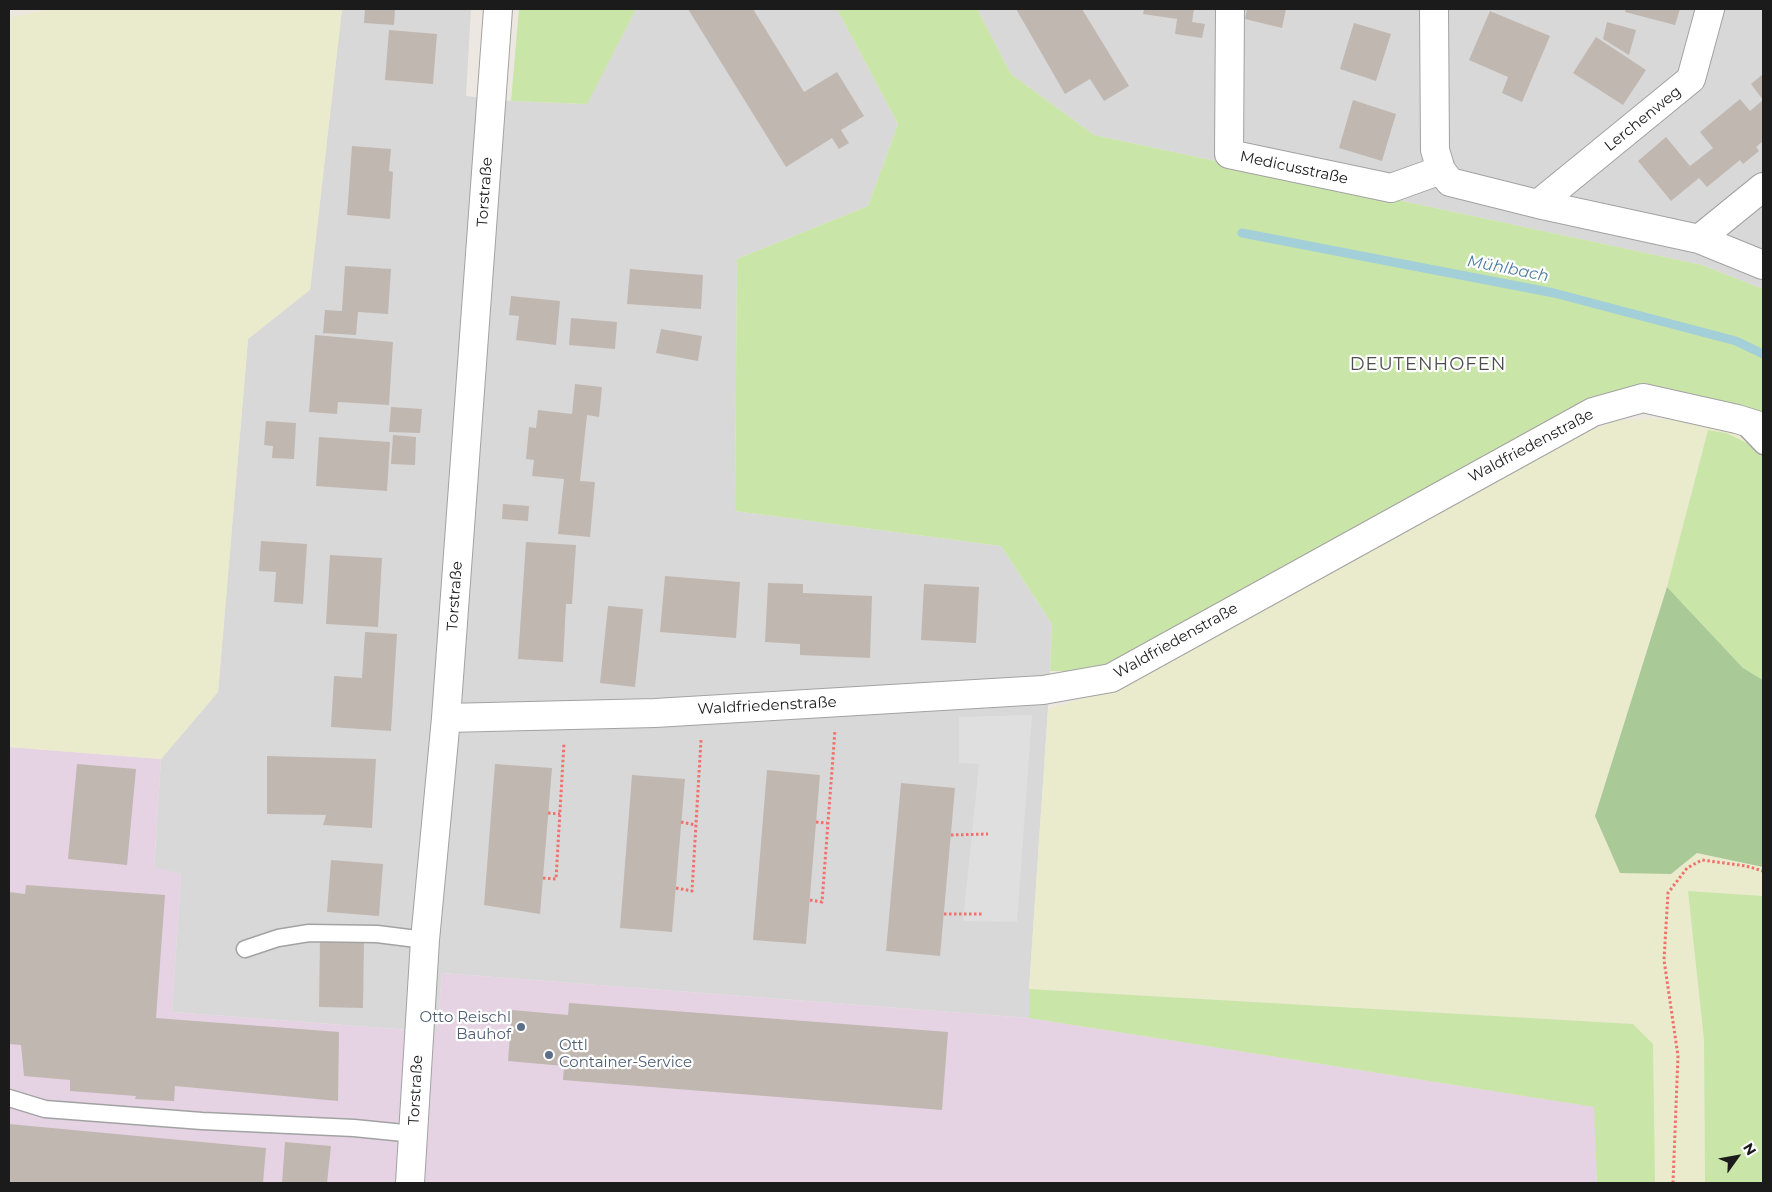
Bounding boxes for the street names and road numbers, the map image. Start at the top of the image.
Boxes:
street label: Lerchenweg [1601,83,1685,155]
street label: Medicusstraße [1238,148,1350,188]
street label: Torstraße [474,156,496,228]
street label: Waldfriedenstraße [1465,405,1597,487]
street label: Torstraße [444,560,466,632]
street label: Waldfriedenstraße [1111,599,1241,683]
street label: Waldfriedenstraße [697,693,837,719]
street label: Torstraße [405,1055,427,1125]

